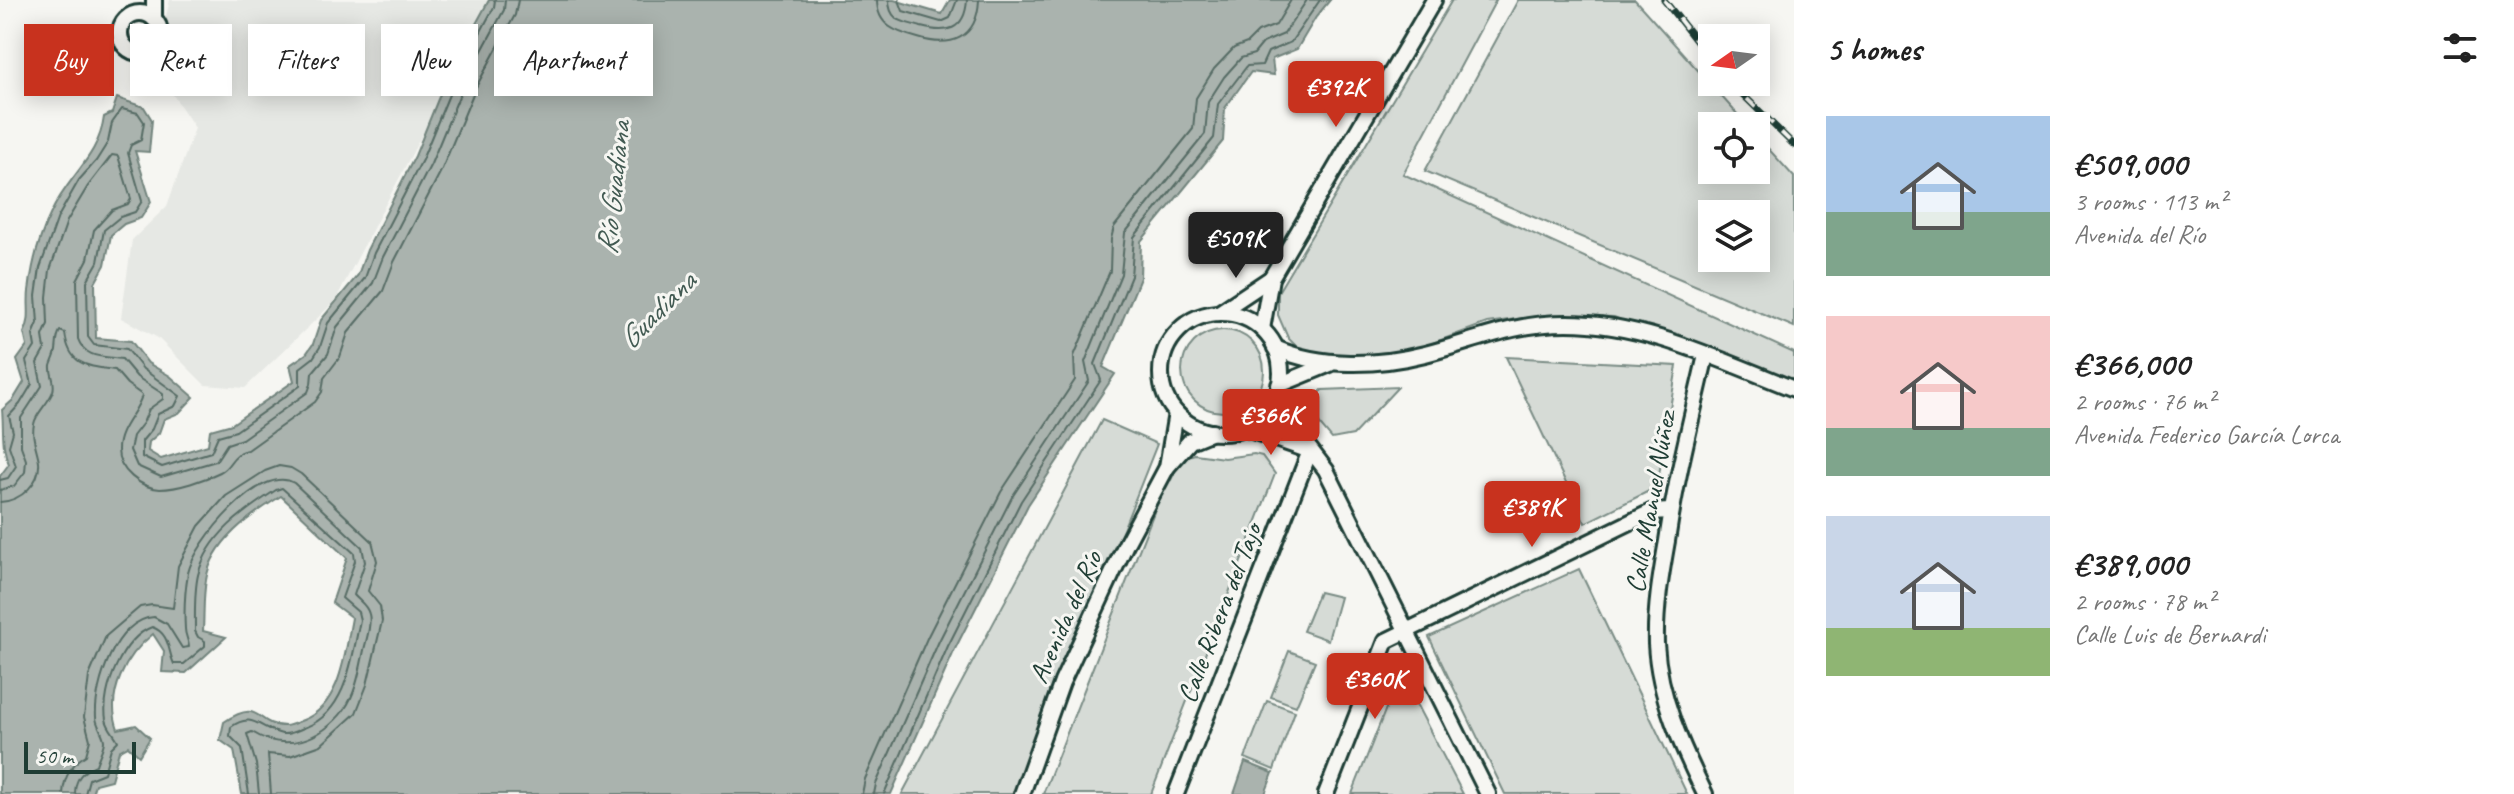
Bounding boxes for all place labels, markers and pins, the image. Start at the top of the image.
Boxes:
pin: €392K [1280,61,1392,129]
pin: €509K [1180,212,1292,280]
pin: €366K [1215,389,1327,457]
pin: €389K [1476,481,1588,549]
pin: €360K [1319,653,1431,721]

